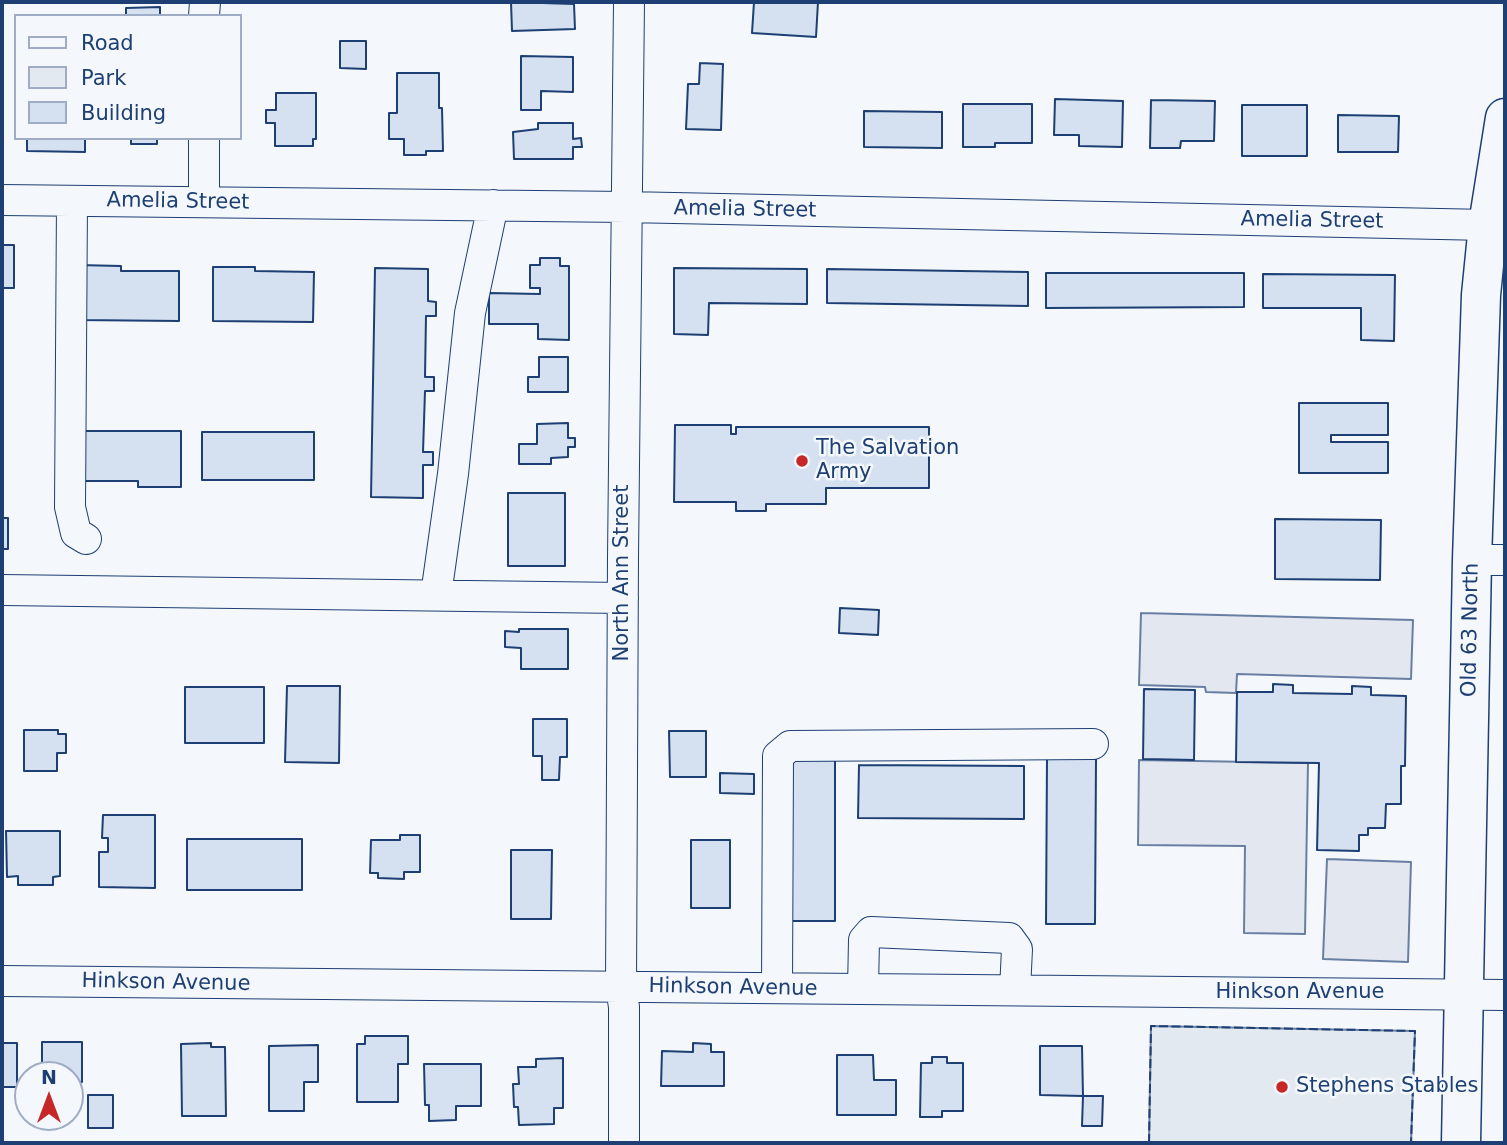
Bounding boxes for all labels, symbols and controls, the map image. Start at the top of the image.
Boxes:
legend [14,14,242,140]
text: Road [81,31,134,55]
text: Park [81,66,126,90]
text: Building [81,101,166,125]
street label: Amelia Street [106,188,250,216]
street label: Amelia Street [673,196,817,224]
street label: Amelia Street [1240,207,1384,235]
place label: The Salvation Army [816,436,959,486]
marker: The Salvation Army [794,453,810,469]
street label: North Ann Street [610,485,636,661]
street label: Old 63 North [1457,563,1485,697]
street label: Hinkson Avenue [81,969,251,997]
street label: Hinkson Avenue [648,974,818,1002]
street label: Hinkson Avenue [1216,980,1384,1006]
north arrow [14,1061,84,1131]
text: N [41,1066,57,1088]
place label: Stephens Stables [1296,1074,1478,1100]
marker: Stephens Stables [1274,1079,1290,1095]

